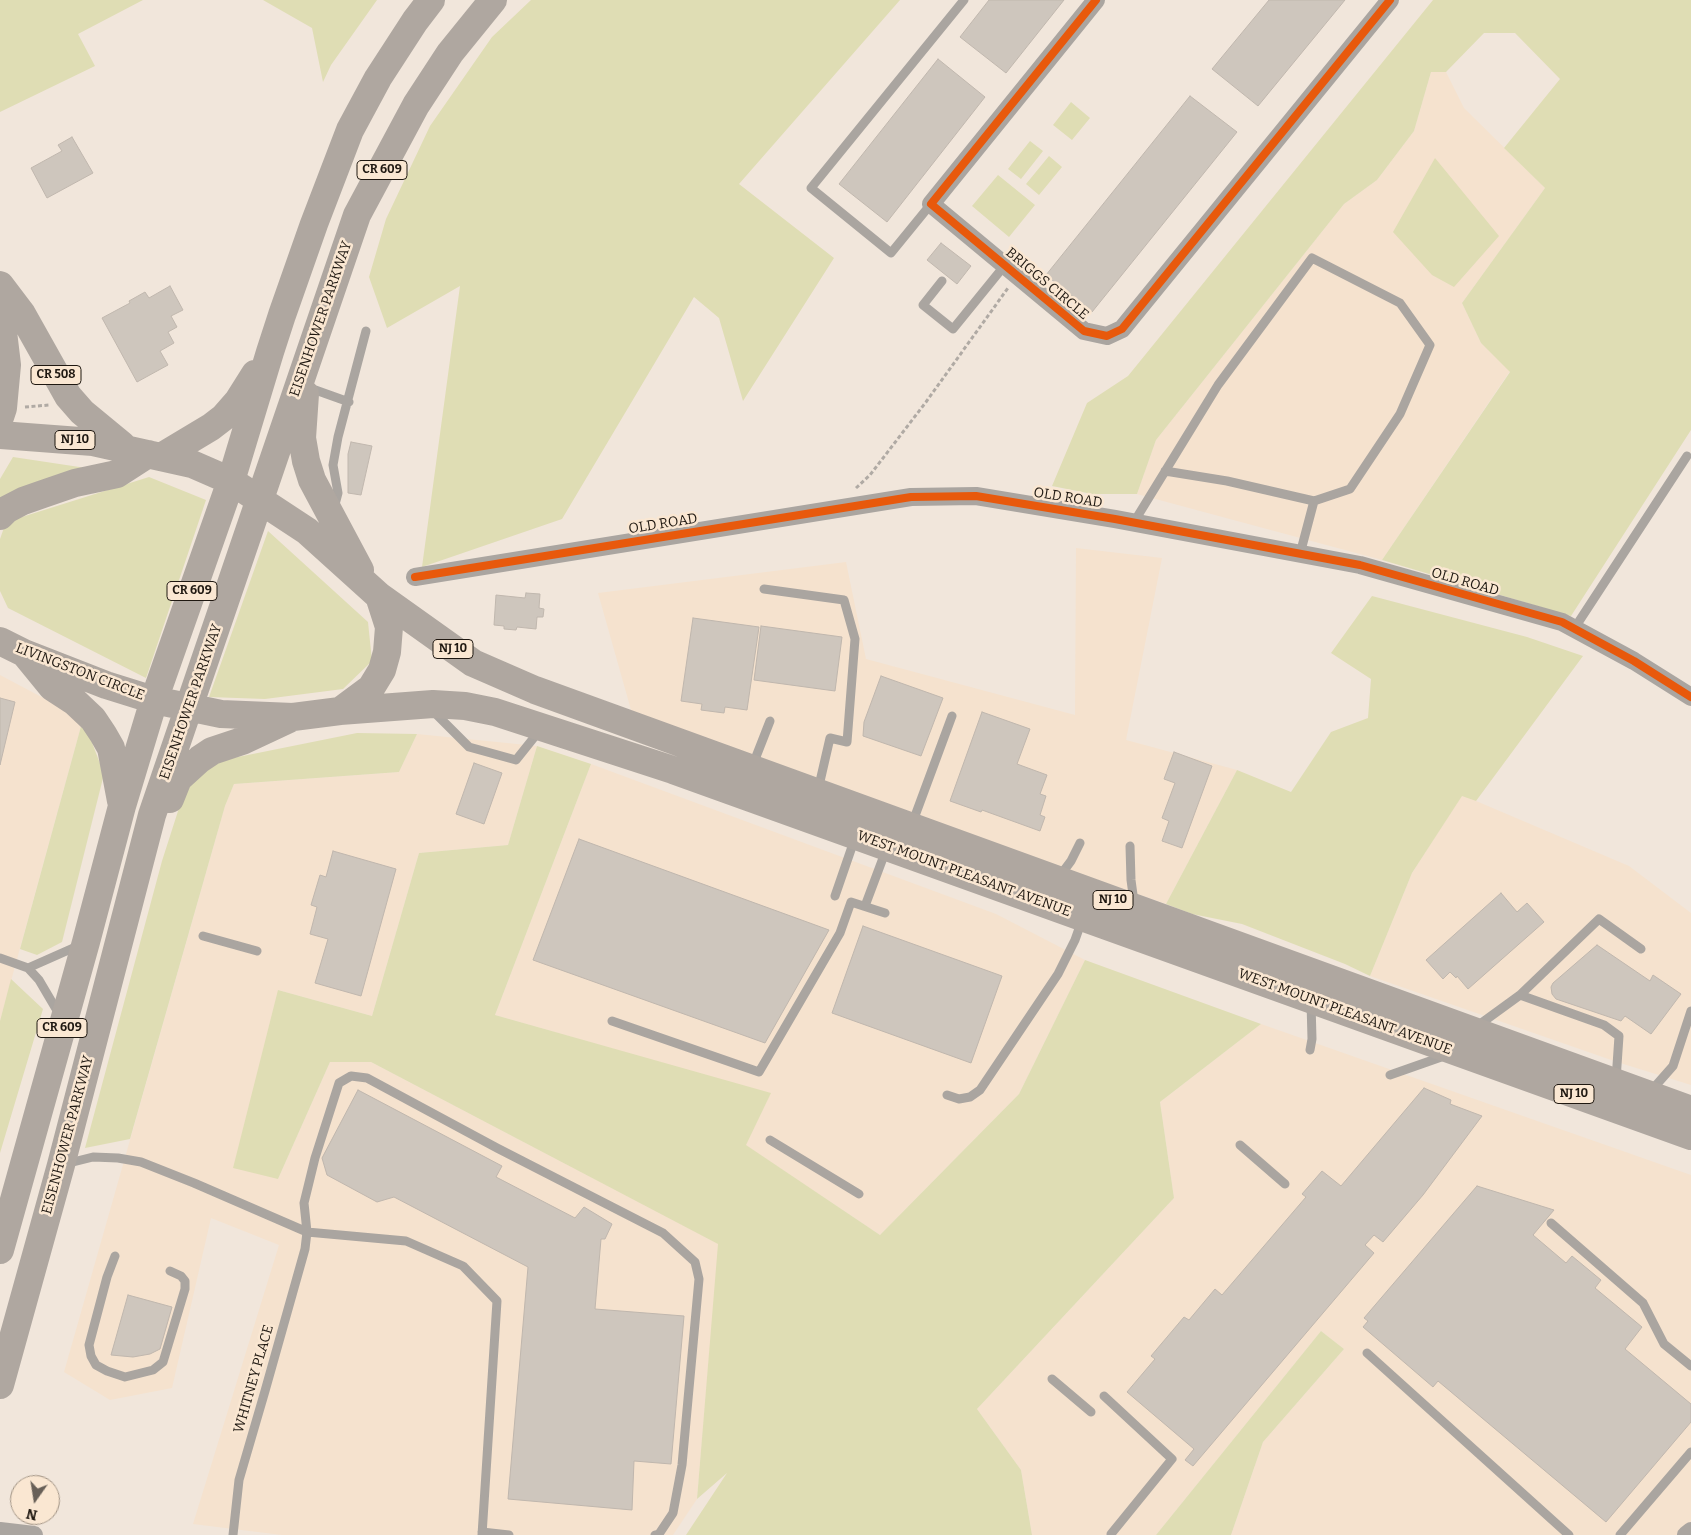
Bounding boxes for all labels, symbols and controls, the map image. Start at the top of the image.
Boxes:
road number: CR 609 [357,160,407,180]
street label: EISENHOWER PARKWAY [286,239,356,399]
street label: BRIGGS CIRCLE [1002,244,1092,324]
road number: CR 508 [31,366,81,384]
road number: NJ 10 [55,430,95,450]
street label: OLD ROAD [1032,484,1104,512]
street label: OLD ROAD [627,510,699,538]
street label: OLD ROAD [1429,564,1501,600]
road number: CR 609 [167,582,217,600]
street label: EISENHOWER PARKWAY [156,622,226,782]
street label: LIVINGSTON CIRCLE [13,640,147,704]
road number: NJ 10 [433,640,473,659]
street label: WEST MOUNT PLEASANT AVENUE [855,827,1073,921]
road number: NJ 10 [1093,890,1133,910]
street label: WEST MOUNT PLEASANT AVENUE [1236,965,1454,1059]
road number: CR 609 [37,1018,87,1038]
street label: EISENHOWER PARKWAY [39,1054,97,1216]
road number: NJ 10 [1554,1084,1594,1104]
street label: WHITNEY PLACE [231,1323,277,1435]
north arrow [10,1475,60,1525]
text: N [25,1505,39,1524]

